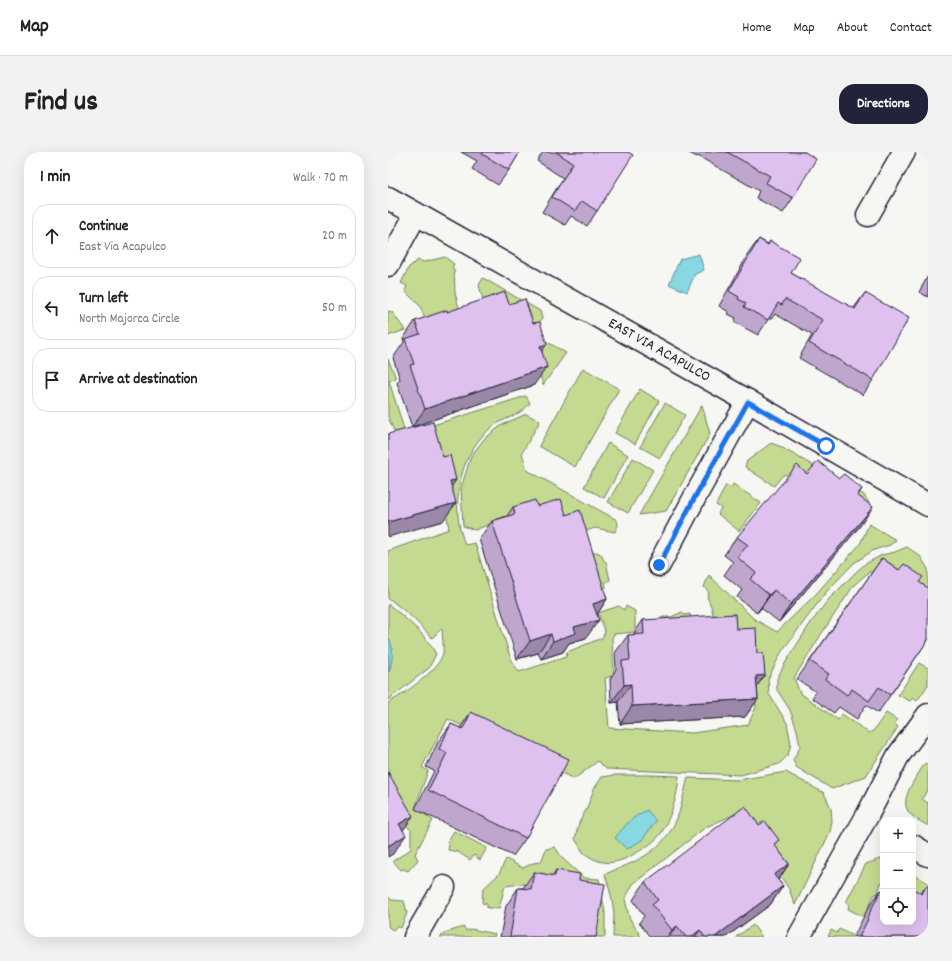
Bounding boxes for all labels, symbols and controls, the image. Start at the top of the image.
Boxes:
text: Map [20,14,49,41]
text: Home [742,18,771,38]
text: Map [793,18,815,38]
text: About [837,18,868,38]
text: Contact [890,18,932,38]
text: Find us [24,84,98,124]
button: Directions [839,84,928,124]
text: 1 min [40,166,70,190]
text: Walk · 70 m [293,169,348,188]
text: Continue [79,216,128,238]
icon: ahead [41,225,63,247]
text: 20 m [322,227,347,246]
text: East Via Acapulco [79,238,166,257]
text: Turn left [79,288,128,310]
icon: left [41,297,63,319]
text: 50 m [322,299,347,318]
text: North Majorca Circle [79,310,179,329]
street label: EAST VIA ACAPULCO [604,313,714,389]
icon: arrive [41,369,63,391]
text: Arrive at destination [79,369,197,391]
route start [817,437,835,455]
route end [650,556,668,574]
map controls [880,817,916,925]
button: + [880,817,916,853]
button: − [880,853,916,889]
button: locate [880,889,916,925]

